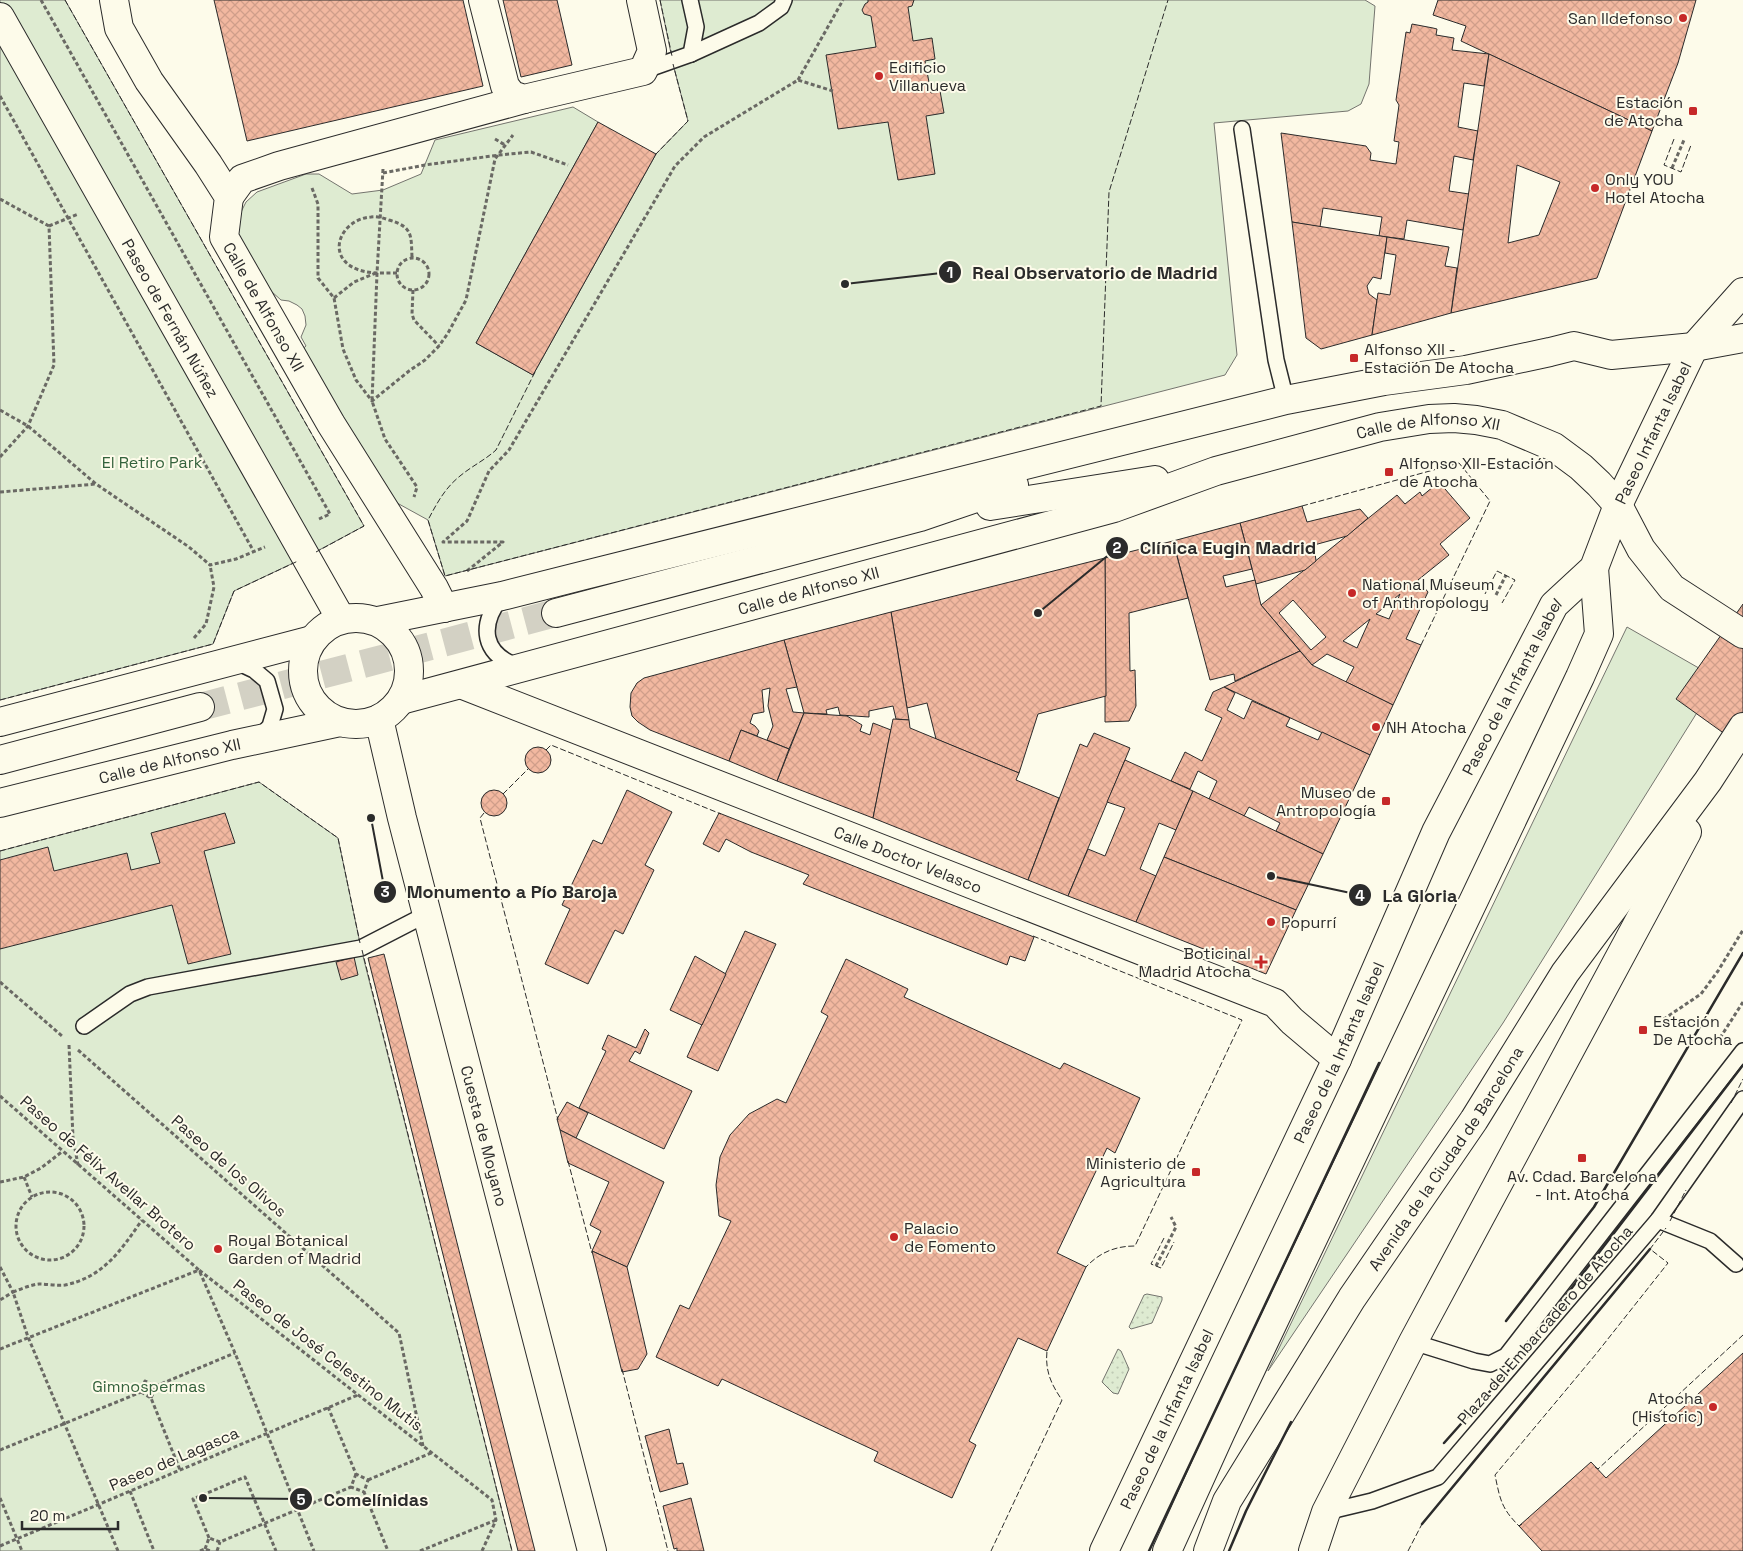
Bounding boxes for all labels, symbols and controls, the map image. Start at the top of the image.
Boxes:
place label: San Ildefonso [1568,8,1673,29]
marker: San Ildefonso [1677,12,1689,24]
place label: Edificio Villanueva [889,57,966,96]
marker: Edificio Villanueva [873,70,885,82]
place label: Estación de Atocha [1604,92,1683,131]
marker: Estación de Atocha [1687,105,1699,117]
place label: Only YOU Hotel Atocha [1605,169,1705,208]
marker: Only YOU Hotel Atocha [1589,182,1601,194]
street label: Paseo de Fernán Núñez [117,235,224,401]
street label: Calle de Alfonso XII [219,238,309,375]
callout: Real Observatorio de Madrid [937,256,1228,289]
text: Real Observatorio de Madrid [972,261,1218,284]
text: 1 [947,263,953,282]
place label: Alfonso XII - Estación De Atocha [1364,339,1514,378]
marker: Alfonso XII - Estación De Atocha [1348,352,1360,364]
street label: Paseo Infanta Isabel [1610,358,1696,507]
street label: Calle de Alfonso XII [1354,407,1502,443]
park label: El Retiro Park [102,452,203,473]
place label: Alfonso XII-Estación de Atocha [1399,453,1554,492]
marker: Alfonso XII-Estación de Atocha [1383,466,1395,478]
callout: Clínica Eugin Madrid [1105,531,1326,564]
text: Clínica Eugin Madrid [1140,536,1316,559]
text: 2 [1113,538,1122,557]
street label: Calle de Alfonso XII [735,561,881,619]
place label: National Museum of Anthropology [1362,574,1495,613]
marker: National Museum of Anthropology [1346,587,1358,599]
street label: Paseo de la Infanta Isabel [1457,593,1566,779]
place label: NH Atocha [1386,717,1466,738]
marker: NH Atocha [1370,721,1382,733]
street label: Calle de Alfonso XII [97,733,243,788]
place label: Museo de Antropología [1276,782,1376,821]
marker: Museo de Antropología [1380,795,1392,807]
street label: Calle Doctor Velasco [831,821,985,898]
callout: Monumento a Pío Baroja [372,875,628,908]
callout: La Gloria [1348,879,1467,912]
text: Monumento a Pío Baroja [407,880,618,903]
text: 3 [380,882,390,901]
text: La Gloria [1383,884,1458,907]
text: 4 [1355,886,1365,905]
place label: Popurrí [1281,912,1336,933]
marker: Popurrí [1265,916,1277,928]
place label: Boticinal Madrid Atocha [1138,943,1251,982]
marker: Boticinal Madrid Atocha [1255,956,1267,968]
street label: Paseo de la Infanta Isabel [1288,959,1389,1146]
place label: Estación De Atocha [1653,1011,1732,1050]
marker: Estación De Atocha [1637,1024,1649,1036]
street label: Avenida de la Ciudad de Barcelona [1363,1042,1528,1275]
street label: Cuesta de Moyano [456,1063,513,1209]
street label: Paseo de Félix Avellar Brotero [16,1091,200,1255]
street label: Paseo de los Olivos [167,1110,291,1222]
marker: Av. Cdad. Barcelona - Int. Atocha [1576,1152,1588,1164]
place label: Ministerio de Agricultura [1086,1153,1186,1192]
marker: Ministerio de Agricultura [1190,1166,1202,1178]
place label: Av. Cdad. Barcelona - Int. Atocha [1507,1166,1657,1205]
place label: Palacio de Fomento [904,1218,996,1257]
street label: Plaza del Embarcadero de Atocha [1453,1221,1637,1429]
place label: Royal Botanical Garden of Madrid [228,1230,361,1269]
marker: Palacio de Fomento [888,1231,900,1243]
marker: Royal Botanical Garden of Madrid [212,1243,224,1255]
street label: Paseo de José Celestino Mutis [229,1274,427,1436]
street label: Paseo de la Infanta Isabel [1115,1326,1218,1512]
park label: Gimnospermas [92,1376,206,1397]
place label: Atocha (Historic) [1632,1388,1703,1427]
marker: Atocha (Historic) [1707,1401,1719,1413]
street label: Paseo de Lagasca [106,1422,242,1496]
callout: Comelínidas [289,1483,439,1516]
text: Comelínidas [323,1488,429,1511]
text: 5 [296,1490,306,1509]
scale bar [22,1498,119,1530]
text: 20 m [30,1506,65,1525]

